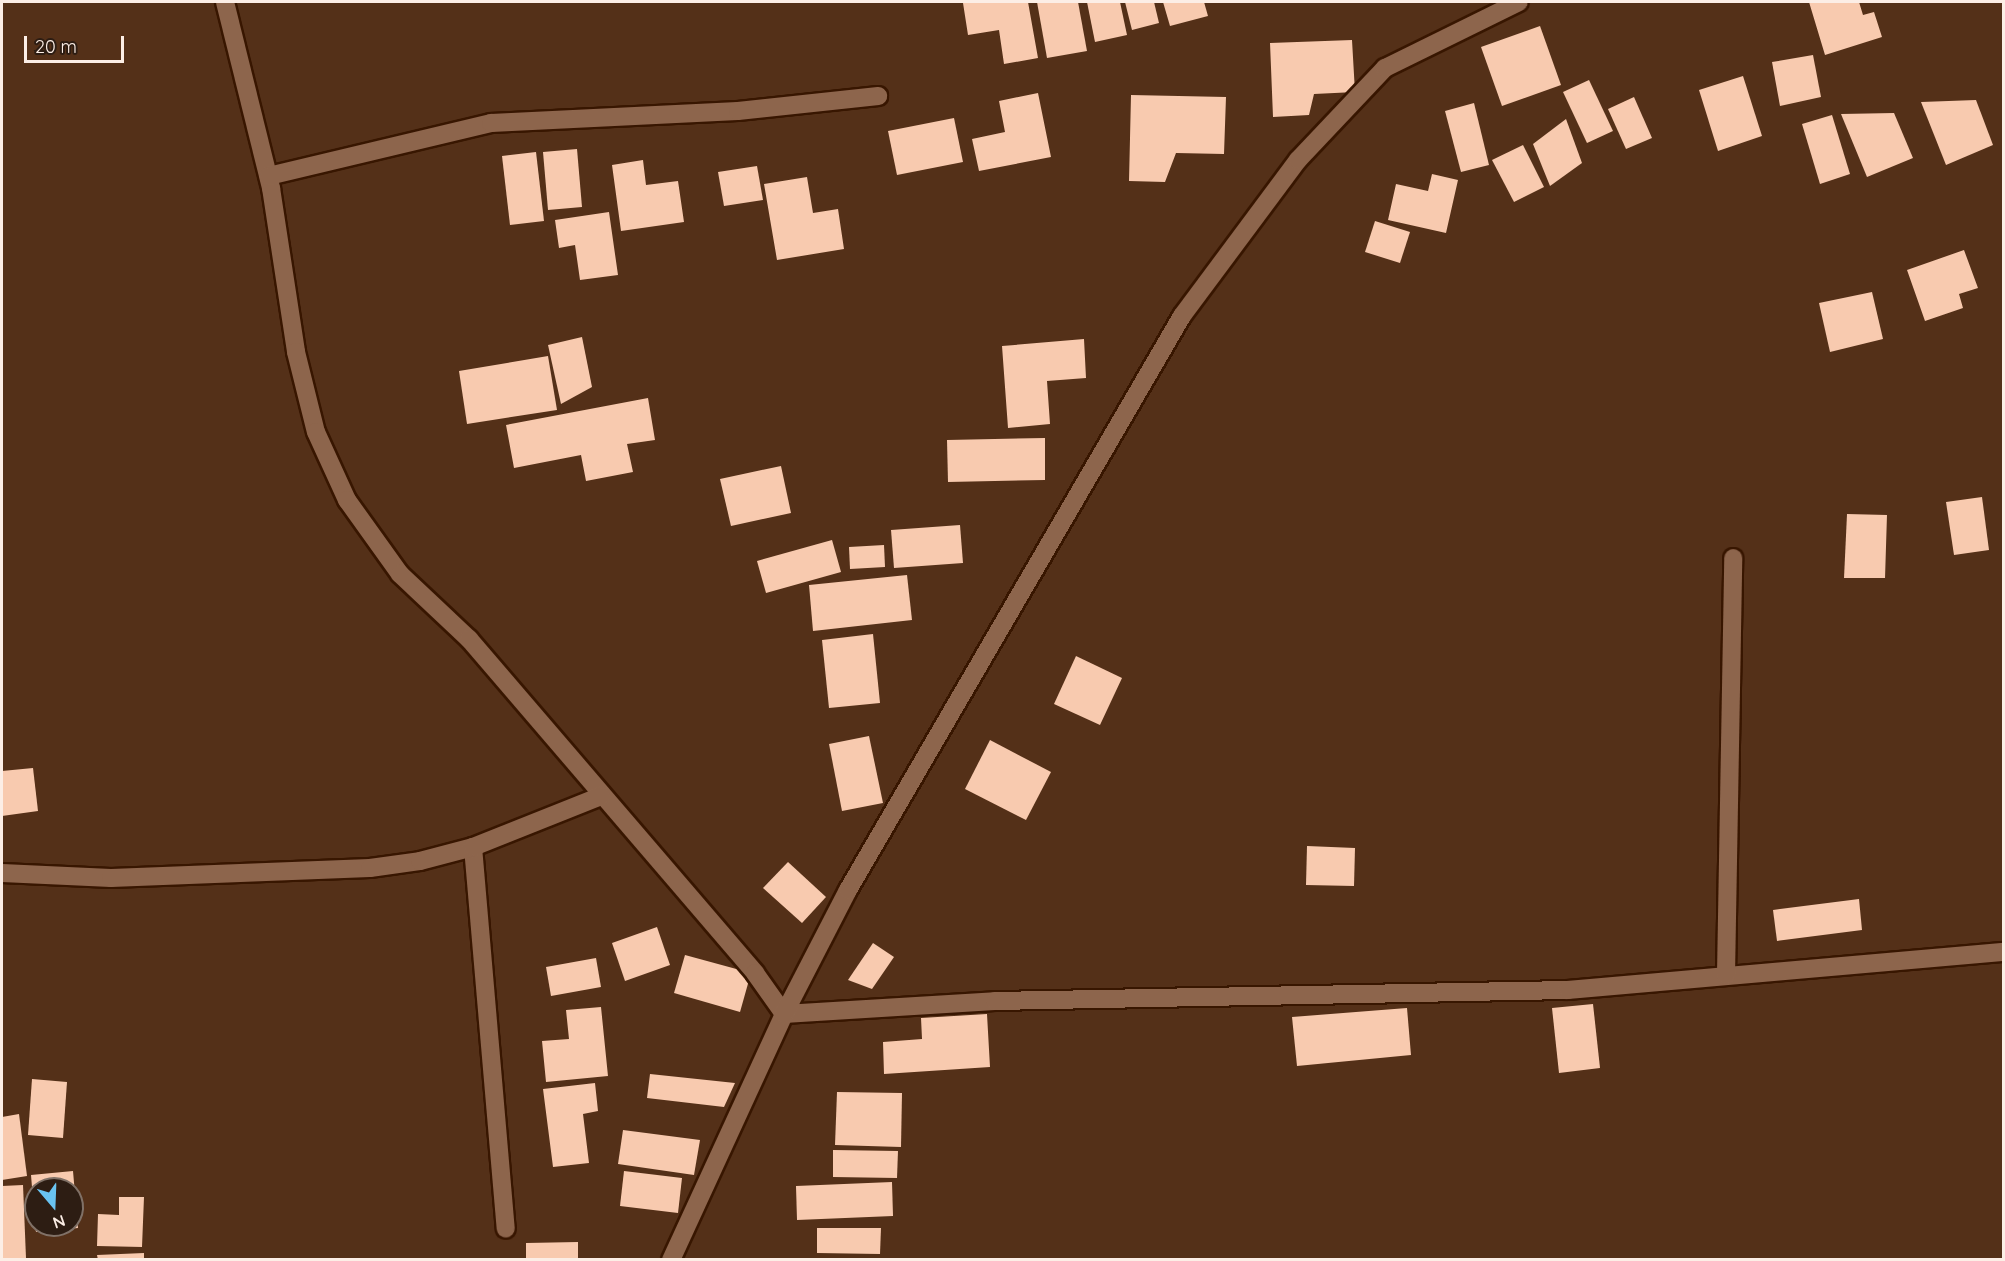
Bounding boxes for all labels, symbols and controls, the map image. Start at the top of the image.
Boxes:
scale bar [27,24,128,62]
text: 20 m [35,35,77,58]
north arrow [24,1177,84,1237]
text: N [50,1211,68,1233]

